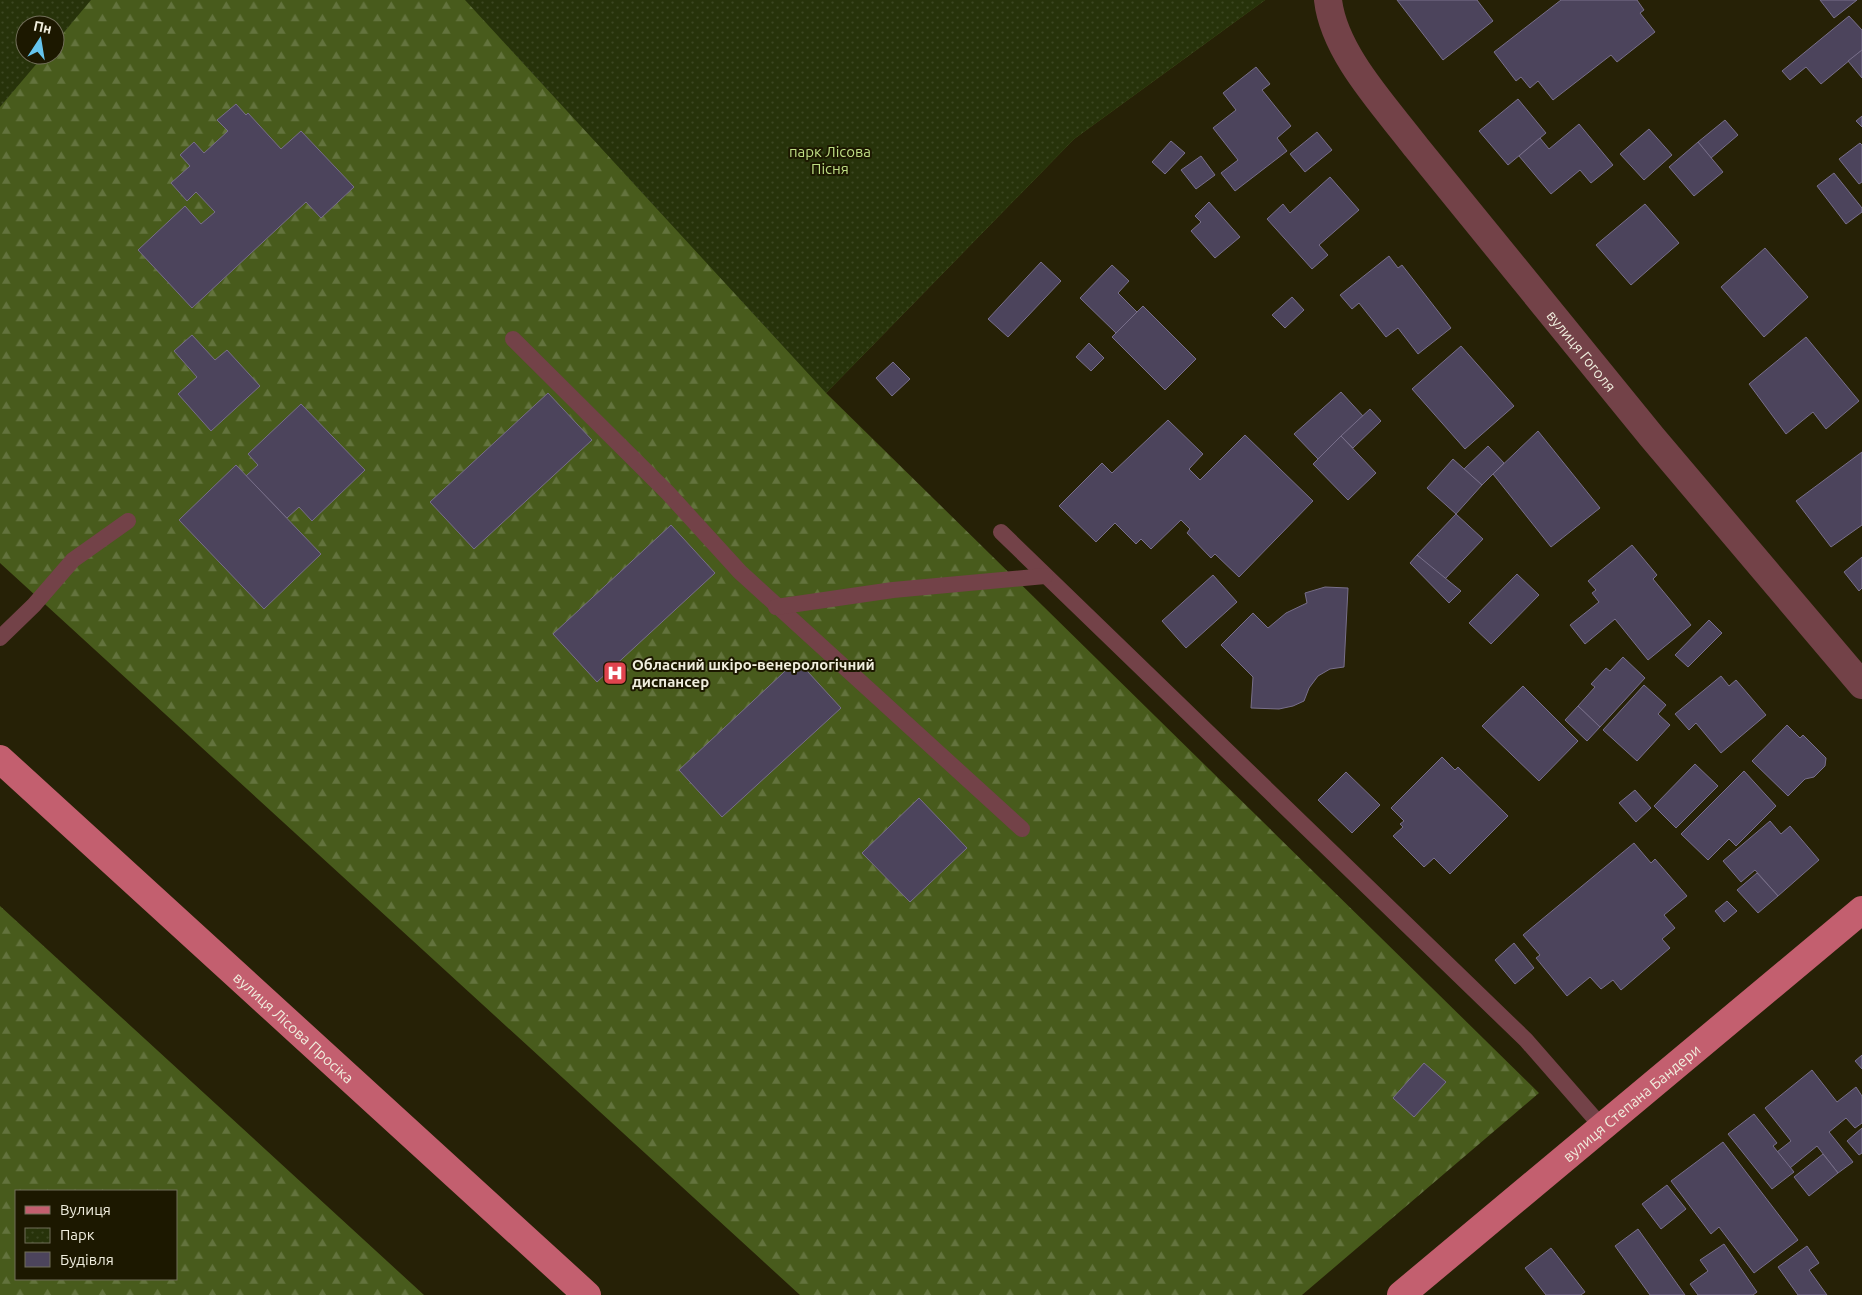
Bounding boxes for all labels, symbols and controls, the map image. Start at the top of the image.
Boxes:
north arrow [15,15,65,65]
text: Пн [32,18,53,37]
park label: парк Лісова Пісня [789,143,871,177]
street label: вулиця Гоголя [1544,307,1620,395]
place label: Обласний шкіро-венерологічний диспансер [632,656,875,690]
hospital icon: Обласний шкіро-венерологічний диспансер [602,660,628,686]
street label: вулиця Лісова Просіка [230,968,357,1086]
street label: вулиця Степана Бандери [1559,1040,1703,1165]
legend [15,1190,178,1280]
text: Вулиця [60,1201,111,1218]
text: Парк [60,1226,95,1243]
text: Будівля [60,1251,114,1268]

